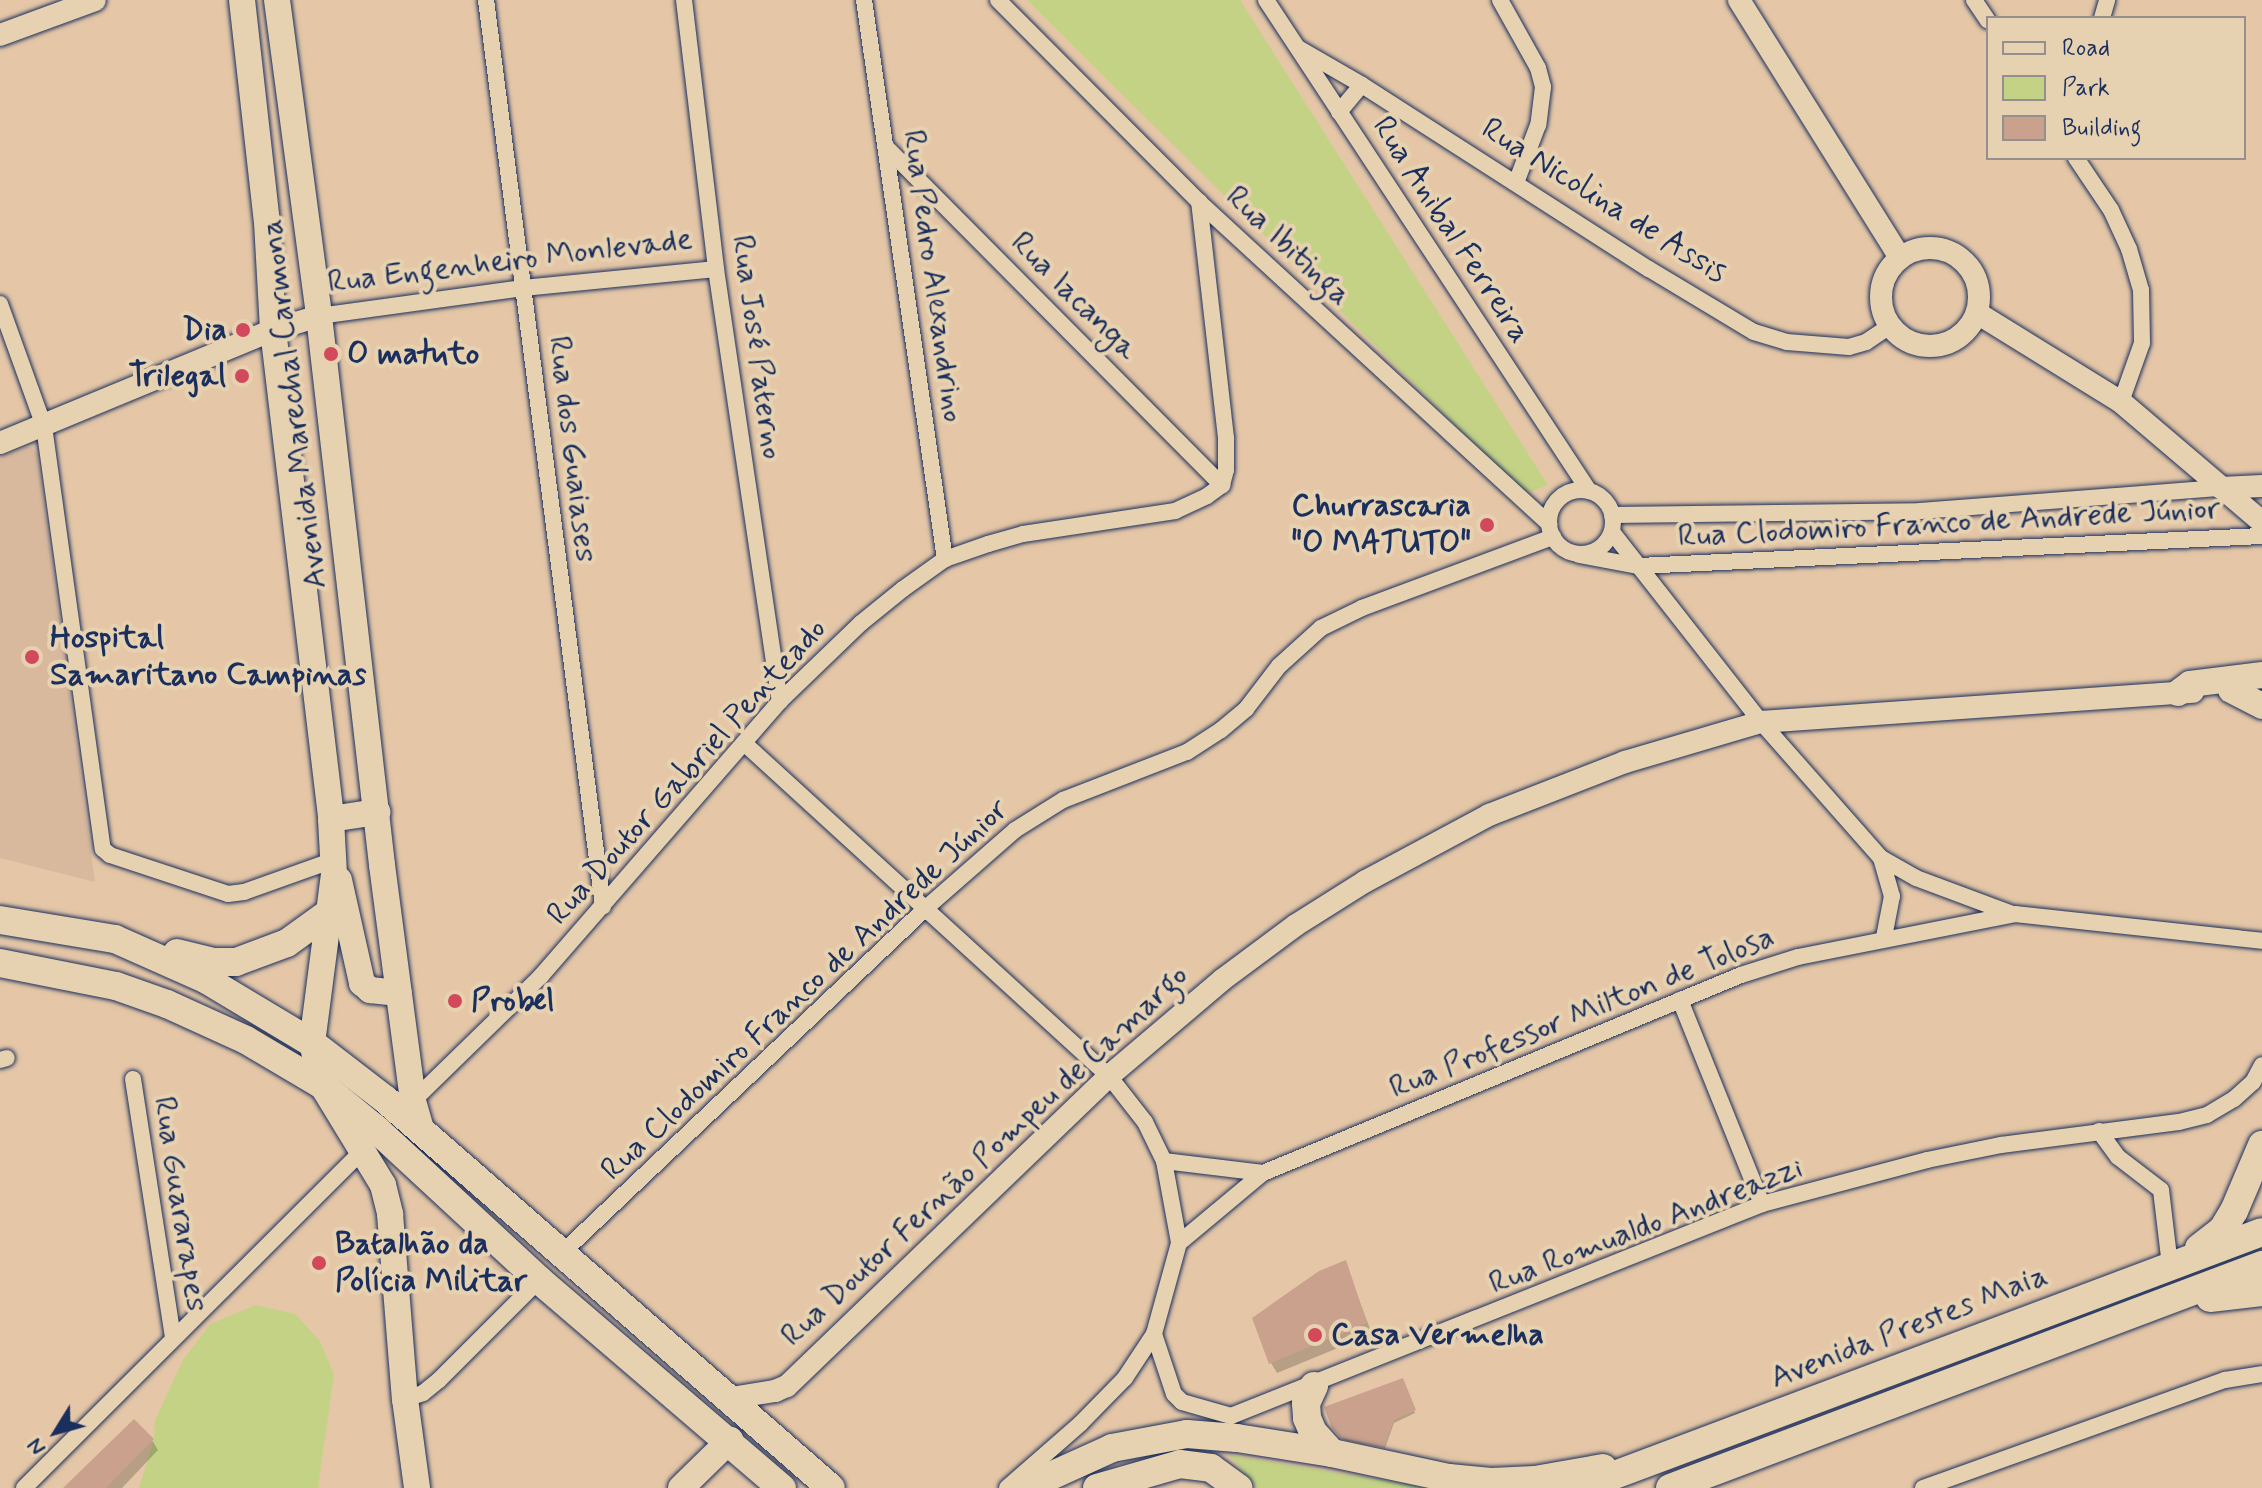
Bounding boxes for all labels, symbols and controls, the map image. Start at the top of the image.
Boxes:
legend [1986,16,2246,160]
text: Road [2062,33,2110,64]
text: Park [2062,73,2110,104]
street label: Rua Anibal Ferreira [1362,108,1540,352]
street label: Rua Nicolina de Assis [1474,110,1734,292]
text: Building [2062,113,2142,144]
street label: Rua Pedro Alexandrino [894,128,972,424]
street label: Rua Ibitinga [1214,175,1362,317]
street label: Avenida Marechal Carmona [251,209,337,599]
street label: Rua Engenheiro Monlevade [326,220,694,302]
street label: Rua Iacanga [1000,222,1148,370]
street label: Rua José Paterno [722,232,792,462]
place label: Dia [182,311,227,349]
marker: Dia [234,321,252,339]
street label: Rua dos Guaiases [539,333,605,565]
place label: O matuto [347,335,480,373]
marker: O matuto [322,345,340,363]
place label: Trilegal [128,357,226,395]
marker: Trilegal [233,367,251,385]
place label: Churrascaria "O MATUTO" [1292,488,1471,563]
street label: Rua Clodomiro Franco de Andrede Júnior [1676,490,2222,556]
marker: Churrascaria "O MATUTO" [1478,516,1496,534]
street label: Rua Doutor Gabriel Penteado [543,616,831,928]
place label: Hospital Samaritano Campinas [50,620,365,695]
marker: Hospital Samaritano Campinas [21,646,43,668]
street label: Rua Clodomiro Franco de Andrede Júnior [592,790,1018,1190]
street label: Rua Professor Milton de Tolosa [1386,919,1778,1107]
street label: Rua Doutor Fernão Pompeu de Camargo [775,959,1195,1353]
place label: Probel [471,982,555,1020]
marker: Probel [446,992,464,1010]
street label: Rua Guararapes [144,1096,216,1312]
street label: Rua Romualdo Andreazzi [1482,1148,1810,1304]
place label: Batalhão da Polícia Militar [335,1226,527,1301]
marker: Batalhão da Polícia Militar [310,1254,328,1272]
street label: Avenida Prestes Maia [1765,1256,2053,1398]
place label: Casa Vermelha [1331,1316,1550,1354]
marker: Casa Vermelha [1306,1326,1324,1344]
north arrow [16,1392,96,1472]
text: N [21,1432,52,1461]

